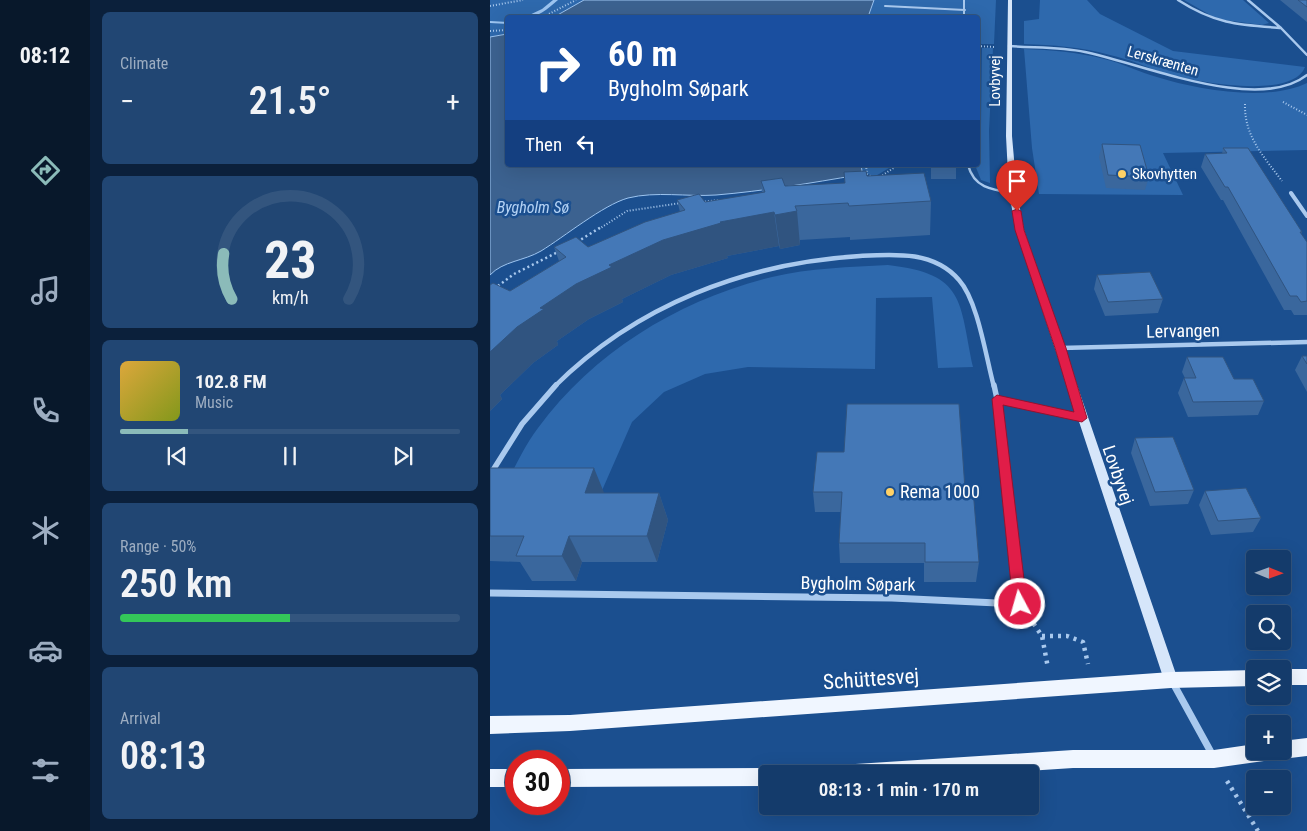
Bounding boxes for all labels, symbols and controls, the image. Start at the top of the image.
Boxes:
text: 60 m [608,34,677,75]
icon: right [525,35,590,100]
street label: Lerskrænten [1125,42,1201,80]
text: 08:12 [20,43,70,68]
text: Climate [120,54,168,73]
street label: Lovbyvej [986,55,1004,107]
text: Bygholm Søpark [608,76,749,101]
text: 21.5° [249,79,331,123]
text: − [120,85,134,118]
text: + [446,85,460,118]
icon: left [572,130,600,158]
text: Then [525,133,562,156]
icon: directions [28,153,63,188]
pin [996,160,1038,211]
place label: Skovhytten [1132,165,1197,183]
icon: arrive [1003,167,1031,195]
marker: Skovhytten [1116,168,1128,180]
water label: Bygholm Sø [497,198,569,217]
text: 23 [264,230,316,291]
icon: music [28,273,63,308]
text: km/h [272,287,308,308]
street label: Lervangen [1146,319,1220,342]
text: 102.8 FM [195,370,267,393]
icon: phone [28,393,63,428]
text: Music [195,393,233,412]
icon: previous [163,442,191,470]
icon: pause [276,442,304,470]
icon: next [389,442,417,470]
street label: Lovbyvej [1099,442,1138,507]
place label: Rema 1000 [900,481,980,502]
marker: Rema 1000 [884,486,896,498]
icon: climate [28,513,63,548]
text: Range · 50% [120,537,196,556]
north arrow [1246,550,1291,595]
map controls [1246,550,1291,815]
text: 250 km [120,562,232,606]
street label: Bygholm Søpark [800,572,916,595]
position arrow [993,577,1045,629]
button: search [1246,605,1291,650]
icon: car [28,633,63,668]
button: layers [1246,660,1291,705]
street label: Schüttesvej [822,664,920,694]
text: Arrival [120,709,161,728]
button: + [1246,715,1291,760]
text: 08:13 [120,734,206,778]
speed limit sign: 30 [505,750,570,815]
icon: filters [28,753,63,788]
button: − [1246,770,1291,815]
text: 08:13 · 1 min · 170 m [819,778,979,801]

